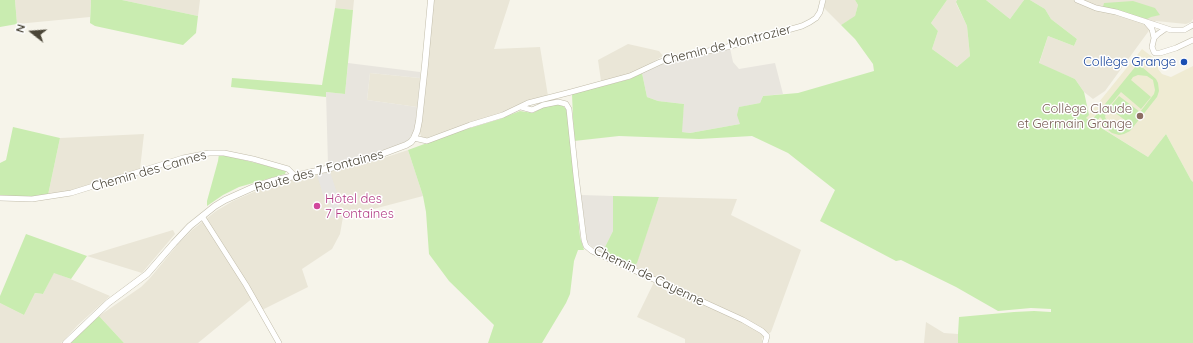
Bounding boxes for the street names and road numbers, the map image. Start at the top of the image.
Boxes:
street label: Chemin de Montrozier [661,21,793,69]
street label: Route des 7 Fontaines [253,146,385,196]
street label: Chemin des Cannes [90,147,208,195]
street label: Chemin de Cayenne [591,242,707,310]

